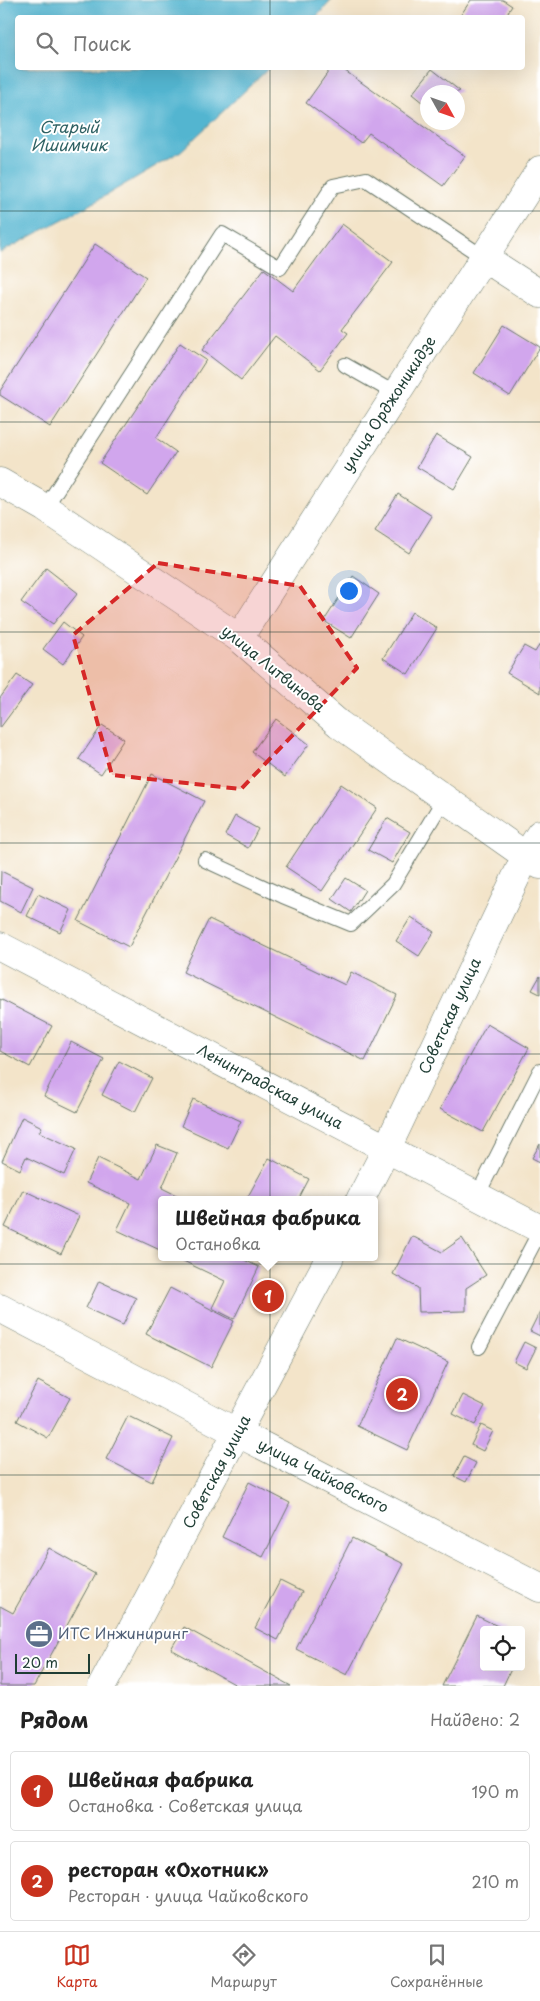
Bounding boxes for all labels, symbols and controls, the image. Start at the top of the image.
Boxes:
search box [15,15,525,70]
icon: search [33,29,61,57]
text: Поиск [73,29,131,57]
north arrow [420,85,465,130]
water label: Старый Ишимчик [31,114,109,156]
street label: улица Орджоникидзе [335,331,441,476]
your location [336,578,362,604]
street label: улица Литвинова [217,619,331,717]
street label: Советская улица [412,953,486,1077]
street label: Ленинградская улица [194,1037,348,1134]
popup [158,1196,378,1261]
text: Швейная фабрика [175,1203,361,1231]
text: Остановка [175,1231,260,1255]
pin: 1 [252,1277,284,1315]
pin: 2 [386,1375,418,1413]
street label: Советская улица [176,1410,256,1532]
street label: улица Чайковского [254,1432,393,1518]
office icon: ИТС Инжиниринг [24,1619,54,1649]
place label: ИТС Инжиниринг [58,1621,188,1644]
map controls [480,1626,525,1671]
button: locate [480,1626,525,1671]
scale bar [15,1651,90,1674]
text: 20 m [22,1652,58,1673]
text: Рядом [20,1703,88,1735]
text: Найдено: 2 [430,1707,520,1731]
text: Швейная фабрика [68,1765,254,1793]
text: 1 [33,1779,41,1803]
text: 190 m [471,1779,519,1803]
text: Остановка · Советская улица [68,1793,302,1817]
text: ресторан «Охотник» [68,1855,269,1883]
text: 2 [31,1869,43,1893]
text: 210 m [471,1869,519,1893]
text: Ресторан · улица Чайковского [68,1883,309,1907]
tab: Карта [57,1941,98,1992]
tab: Маршрут [211,1941,277,1992]
tab: Сохранённые [390,1941,483,1992]

